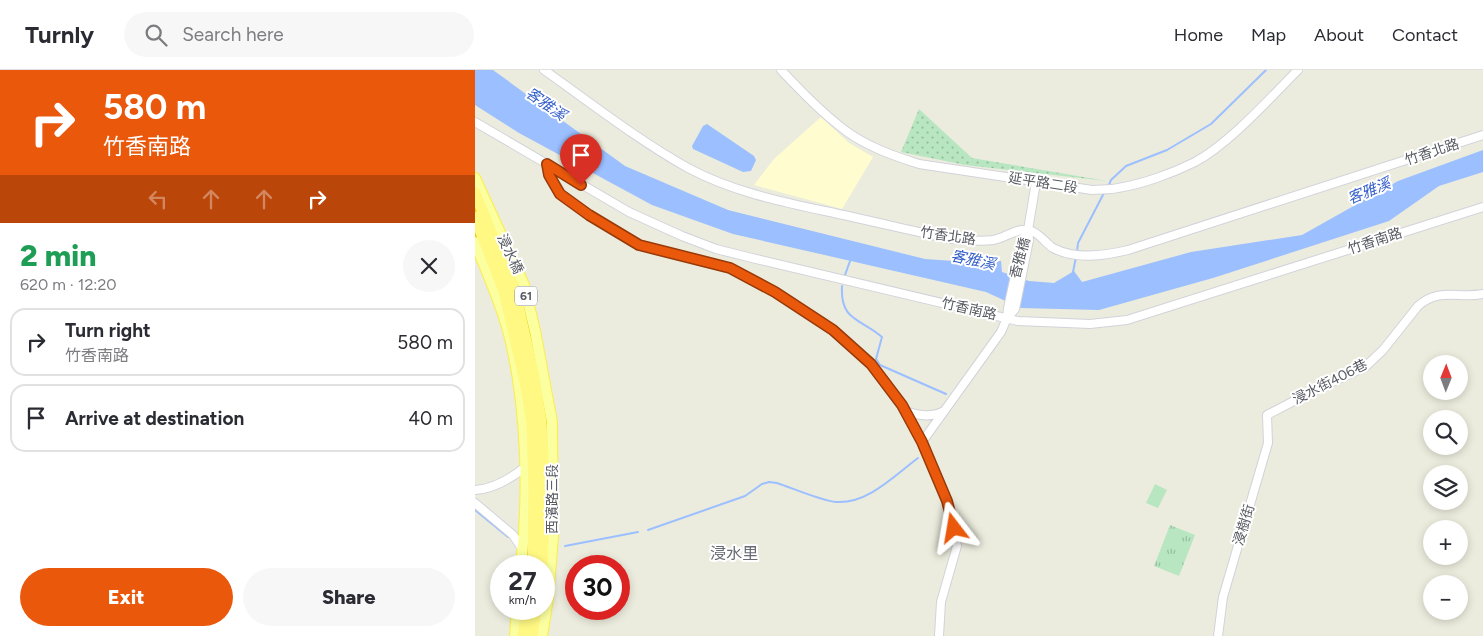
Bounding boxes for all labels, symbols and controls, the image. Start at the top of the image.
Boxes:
search box [124,12,474,57]
text: Turnly [25,20,94,49]
icon: search [142,21,170,49]
text: Search here [182,23,284,46]
text: Home [1174,24,1223,46]
text: Map [1251,24,1286,46]
text: About [1314,24,1364,46]
text: Contact [1392,24,1458,46]
water label: 客雅溪 [522,84,571,125]
text: 580 m [103,86,206,128]
icon: right [20,90,85,155]
text: 竹香南路 [103,133,191,160]
pin [560,134,602,185]
street label: 竹香北路 [1403,135,1461,169]
icon: arrive [567,141,595,169]
street label: 延平路二段 [1007,169,1079,197]
water label: 客雅溪 [1345,173,1395,208]
icon: left [144,185,172,213]
icon: ahead [197,185,225,213]
icon: ahead [250,185,278,213]
icon: right [303,185,331,213]
street label: 竹香北路 [919,224,977,248]
street label: 竹香南路 [1346,224,1404,258]
street label: 浸水橋 [493,231,527,277]
street label: 香雅橋 [1006,236,1034,280]
text: 2 min [20,237,97,274]
button: close [403,240,455,292]
water label: 客雅溪 [949,247,999,274]
text: 620 m · 12:20 [20,275,117,294]
road number: 61 [515,287,537,306]
street label: 竹香南路 [940,294,998,324]
text: Turn right [65,319,151,342]
icon: right [22,328,50,356]
text: 580 m [397,331,453,354]
text: 竹香南路 [65,346,129,365]
north arrow [1423,355,1467,400]
map controls [1423,355,1468,620]
street label: 浸水街406巷 [1290,356,1370,408]
icon: arrive [22,404,50,432]
text: Arrive at destination [65,407,244,430]
text: 40 m [408,407,453,430]
button: search [1423,410,1468,455]
street label: 西濱路三段 [544,464,561,534]
button: layers [1423,465,1468,510]
position arrow [927,501,979,553]
street label: 浸樹街 [1230,502,1258,548]
button: + [1423,520,1468,565]
district label: 浸水里 [710,544,758,563]
speed limit sign: 30 [565,555,630,620]
text: 27 [508,566,537,596]
button: Exit [20,568,233,626]
button: Share [243,568,455,626]
button: − [1423,575,1468,620]
text: km/h [509,593,536,607]

